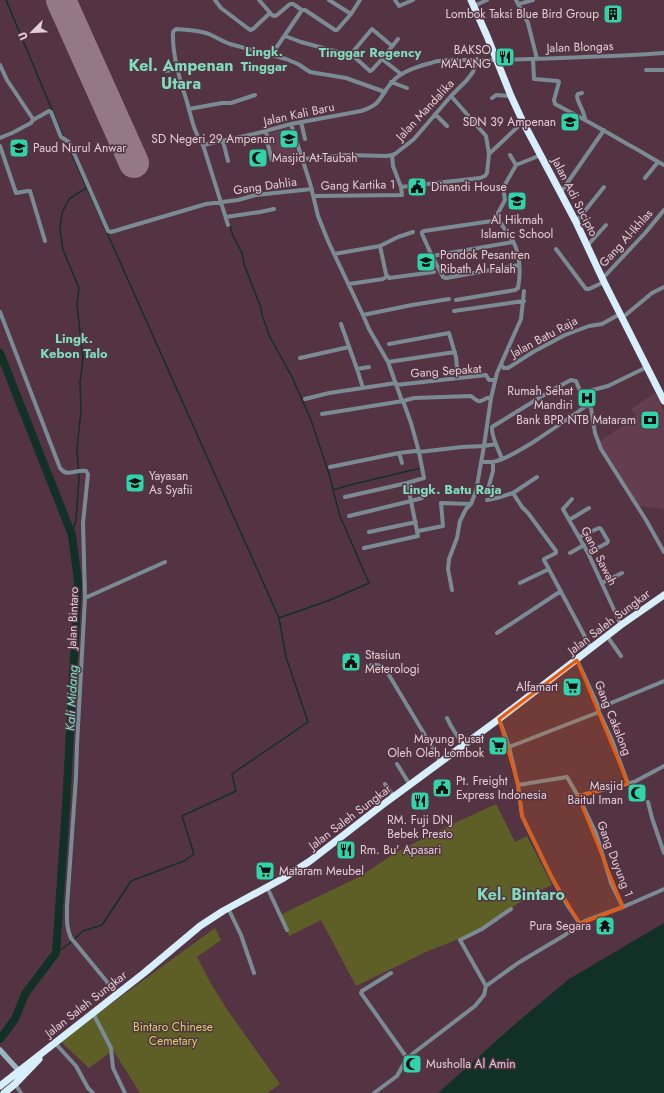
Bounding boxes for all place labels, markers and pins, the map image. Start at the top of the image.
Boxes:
building icon: Lombok Taksi Blue Bird Group [602,3,624,25]
place label: Lombok Taksi Blue Bird Group [446,5,599,23]
place label: BAKSO MALANG [441,41,491,73]
restaurant icon: BAKSO MALANG [494,46,516,68]
school or university icon: SDN 39 Ampenan [559,111,581,133]
place label: SDN 39 Ampenan [463,113,556,131]
school or university icon: SD Negeri 29 Ampenan [278,128,300,150]
place label: SD Negeri 29 Ampenan [151,130,275,148]
school or university icon: Paud Nurul Anwar [8,137,30,159]
place label: Paud Nurul Anwar [33,139,127,157]
mosque icon: Masjid At-Taubah [247,147,269,169]
place label: Masjid At-Taubah [272,149,358,167]
public building icon: Dinandi House [406,176,428,198]
place label: Dinandi House [431,178,507,196]
school or university icon: Al Hikmah Islamic School [506,190,528,212]
place label: Al Hikmah Islamic School [481,211,553,243]
place label: Pondok Pesantren Ribath Al Falah [440,246,530,278]
school or university icon: Pondok Pesantren Ribath Al Falah [415,251,437,273]
place label: Rumah Sehat Mandiri [507,382,573,414]
hospital icon: Rumah Sehat Mandiri [576,387,598,409]
bank icon: Bank BPR NTB Mataram [639,409,661,431]
place label: Bank BPR NTB Mataram [516,411,636,429]
place label: Yayasan As Syafii [149,467,193,499]
school or university icon: Yayasan As Syafii [124,472,146,494]
place label: Stasiun Meterologi [365,646,420,678]
public building icon: Stasiun Meterologi [340,651,362,673]
supermarket icon: Alfamart [561,676,583,698]
place label: Alfamart [516,678,558,696]
place label: Mayung Pusat Oleh Oleh Lombok [387,730,485,762]
supermarket icon: Mayung Pusat Oleh Oleh Lombok [487,735,509,757]
place label: Pt. Freight Express Indonesia [456,772,547,804]
public building icon: Pt. Freight Express Indonesia [431,777,453,799]
place label: Masjid Baitul Iman [567,777,623,809]
mosque icon: Masjid Baitul Iman [626,782,648,804]
restaurant icon: RM. Fuji DNJ Bebek Presto [409,790,431,812]
place label: RM. Fuji DNJ Bebek Presto [387,811,453,843]
restaurant icon: Rm. Bu' Apasari [335,839,357,861]
place label: Rm. Bu' Apasari [360,841,441,859]
supermarket icon: Mataram Meubel [254,860,276,882]
place label: Mataram Meubel [279,862,364,880]
temple icon: Pura Segara [594,915,616,937]
place label: Pura Segara [530,917,591,935]
mosque icon: Musholla Al Amin [401,1053,423,1075]
place label: Musholla Al Amin [426,1055,516,1073]

